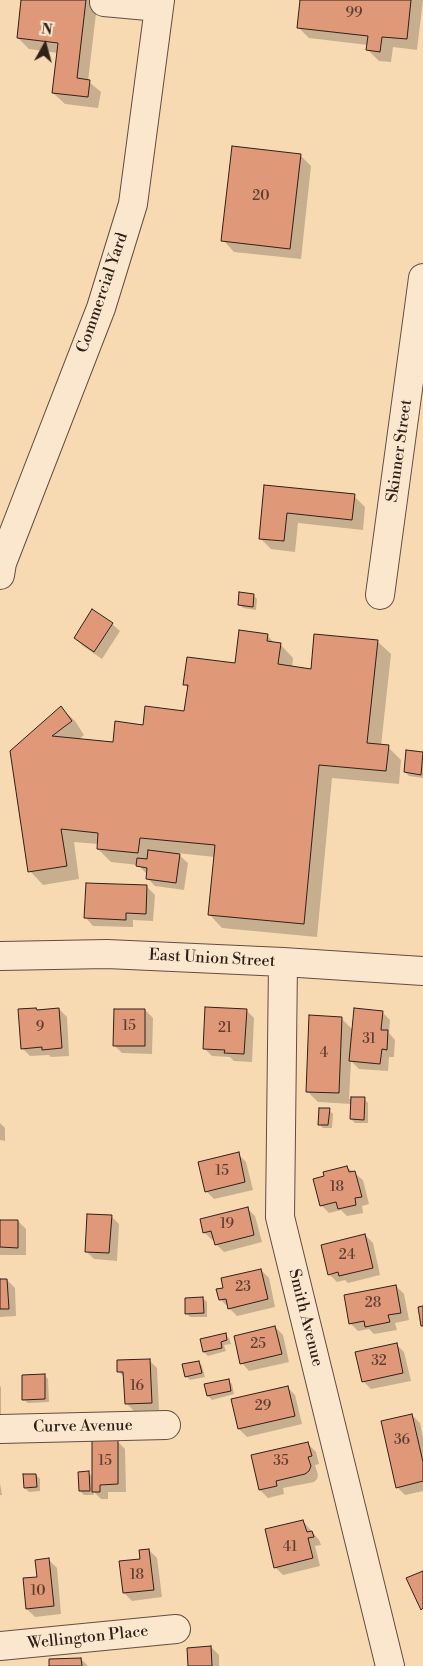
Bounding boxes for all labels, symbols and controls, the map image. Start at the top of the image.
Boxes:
house number: 99 [346,6,362,22]
north arrow [20,20,70,70]
text: N [40,21,53,40]
house number: 20 [252,189,270,205]
street label: Commercial Yard [73,230,133,356]
street label: Skinner Street [383,398,417,504]
street label: East Union Street [148,946,276,972]
house number: 15 [122,1019,136,1035]
house number: 9 [36,1020,44,1036]
house number: 21 [218,1021,232,1037]
house number: 31 [362,1032,376,1048]
house number: 4 [320,1046,328,1062]
house number: 15 [215,1164,229,1180]
house number: 18 [330,1180,344,1196]
house number: 19 [220,1217,234,1233]
house number: 24 [339,1248,355,1264]
street label: Smith Avenue [284,1267,326,1369]
house number: 23 [235,1280,251,1296]
house number: 28 [365,1296,381,1312]
house number: 25 [250,1337,266,1353]
house number: 32 [371,1354,387,1370]
house number: 16 [130,1379,144,1395]
house number: 29 [255,1399,271,1415]
street label: Curve Avenue [33,1417,133,1437]
house number: 36 [394,1433,410,1449]
house number: 15 [98,1454,112,1470]
house number: 35 [273,1454,289,1470]
house number: 41 [283,1540,297,1556]
house number: 18 [130,1568,144,1584]
house number: 10 [31,1584,45,1600]
street label: Wellington Place [27,1622,149,1654]

